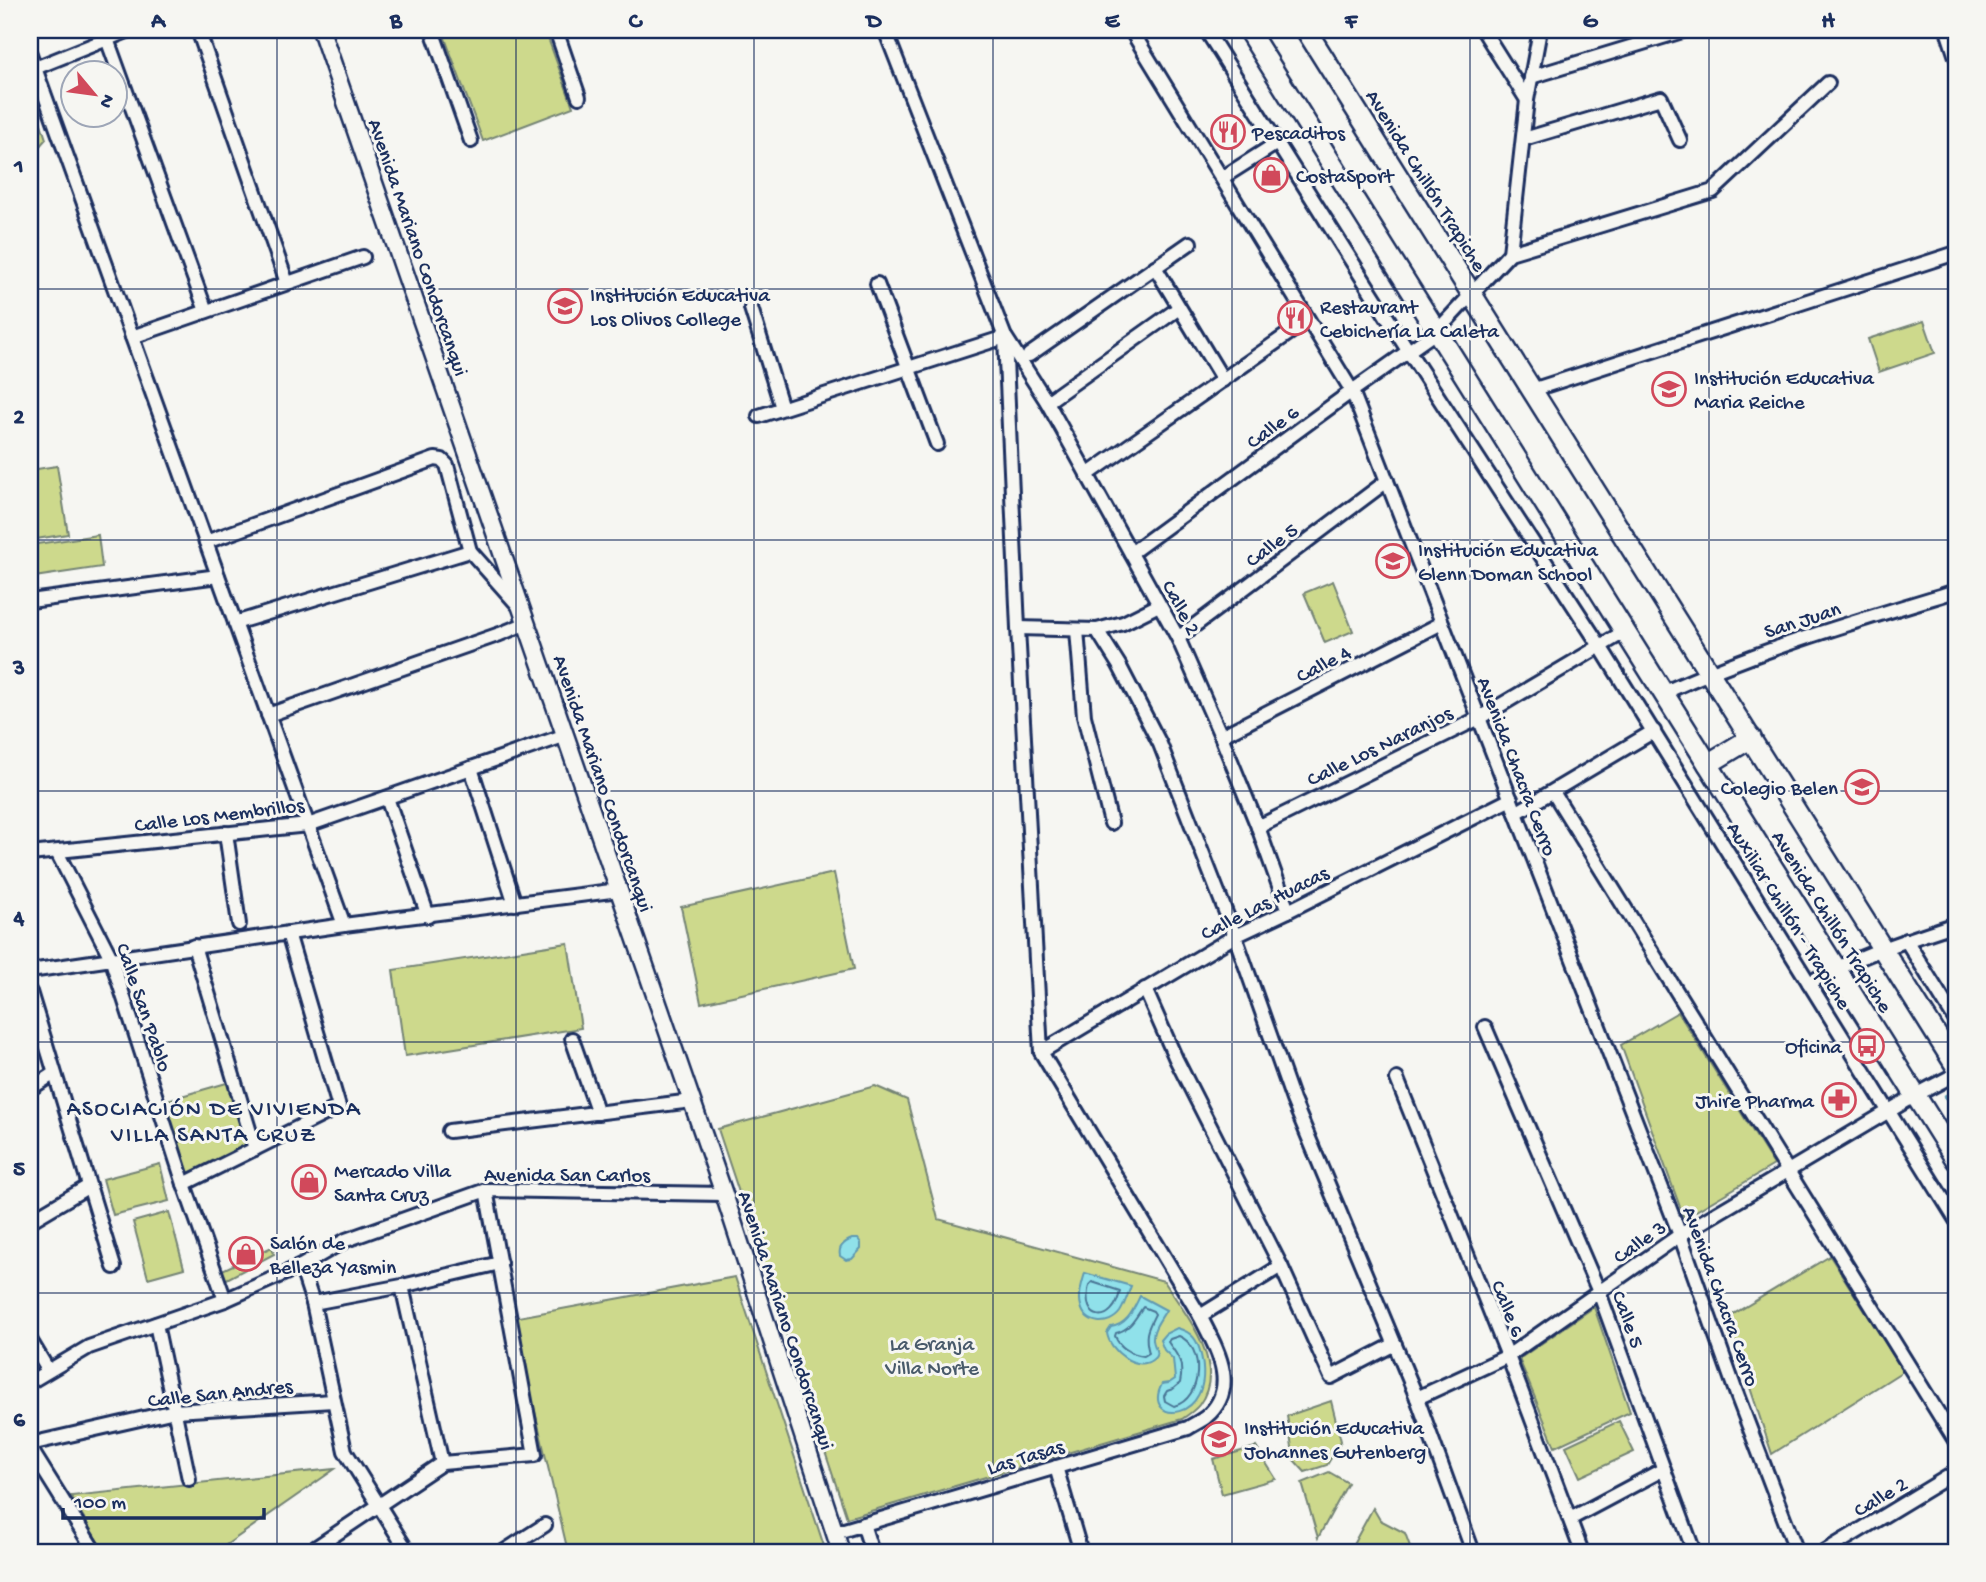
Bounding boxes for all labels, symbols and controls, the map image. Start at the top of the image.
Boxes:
text: A [150,9,166,36]
text: B [389,9,403,36]
text: C [629,9,644,36]
text: D [865,9,883,36]
text: E [1105,9,1121,36]
text: F [1344,9,1359,36]
text: G [1583,9,1599,36]
text: H [1821,9,1835,36]
north arrow [60,60,130,130]
street label: Avenida Chillón Trapiche [1358,86,1491,278]
text: N [93,90,119,112]
restaurant icon: Pescaditos [1209,113,1247,151]
street label: Avenida Mariano Condorcanqui [360,116,472,380]
place label: Pescaditos [1251,123,1346,148]
text: 1 [13,154,24,181]
shop icon: CostaSport [1252,156,1290,194]
place label: CostaSport [1296,166,1396,191]
place label: Institución Educativa Los Olivos College [590,285,771,334]
school or university icon: Institución Educativa Los Olivos College [546,287,584,325]
place label: Restaurant Cebichería La Caleta [1320,297,1500,346]
restaurant icon: Restaurant Cebichería La Caleta [1276,299,1314,337]
place label: Institución Educativa Maria Reiche [1694,368,1875,417]
school or university icon: Institución Educativa Maria Reiche [1650,370,1688,408]
street label: Calle 6 [1243,401,1305,456]
text: 2 [13,405,25,432]
street label: Calle 5 [1242,519,1304,575]
place label: Institución Educativa Glenn Doman School [1418,540,1599,589]
school or university icon: Institución Educativa Glenn Doman School [1374,542,1412,580]
street label: Calle 2 [1154,577,1204,640]
street label: San Juan [1762,598,1845,646]
street label: Calle 4 [1293,642,1356,690]
street label: Avenida Mariano Condorcanqui [545,652,657,916]
text: 3 [12,656,25,683]
street label: Avenida Chacra Cerro [1469,674,1560,860]
street label: Calle Los Naranjos [1304,702,1458,794]
school or university icon: Colegio Belen [1843,768,1881,806]
place label: Colegio Belen [1721,778,1838,803]
street label: Calle Los Membrillos [133,795,307,840]
street label: Auxiliar Chillón - Trapiche [1719,819,1856,1016]
street label: Avenida Chillón Trapiche [1764,827,1897,1019]
street label: Calle Las Huacas [1197,862,1335,948]
text: 4 [13,906,25,933]
street label: Calle San Pablo [108,941,175,1076]
bus stop icon: Oficina [1848,1027,1886,1065]
place label: Oficina [1785,1037,1843,1062]
pharmacy icon: Jhire Pharma [1820,1081,1858,1119]
place label: Jhire Pharma [1695,1091,1815,1116]
district label: ASOCIACIÓN DE VIVIENDA VILLA SANTA CRUZ [66,1097,362,1150]
text: 5 [13,1157,25,1184]
place label: Mercado Villa Santa Cruz [334,1161,452,1210]
shop icon: Mercado Villa Santa Cruz [290,1163,328,1201]
street label: Avenida San Carlos [484,1165,651,1190]
street label: Avenida Mariano Condorcanqui [730,1189,837,1453]
street label: Avenida Chacra Cerro [1675,1204,1763,1391]
street label: Calle 3 [1610,1217,1672,1271]
place label: Salón de Belleza Yasmin [269,1233,396,1282]
shop icon: Salón de Belleza Yasmin [227,1235,265,1273]
street label: Calle 6 [1483,1277,1528,1342]
street label: Calle 5 [1604,1288,1648,1352]
park label: La Granja Villa Norte [884,1334,980,1383]
street label: Calle San Andres [147,1375,295,1415]
text: 6 [13,1408,26,1435]
place label: Institución Educativa Johannes Gutenberg [1244,1418,1426,1467]
school or university icon: Institución Educativa Johannes Gutenberg [1200,1420,1238,1458]
street label: Las Tasas [985,1435,1069,1483]
street label: Calle 2 [1850,1473,1913,1525]
scale bar [63,1477,264,1521]
text: 100 m [73,1492,126,1517]

